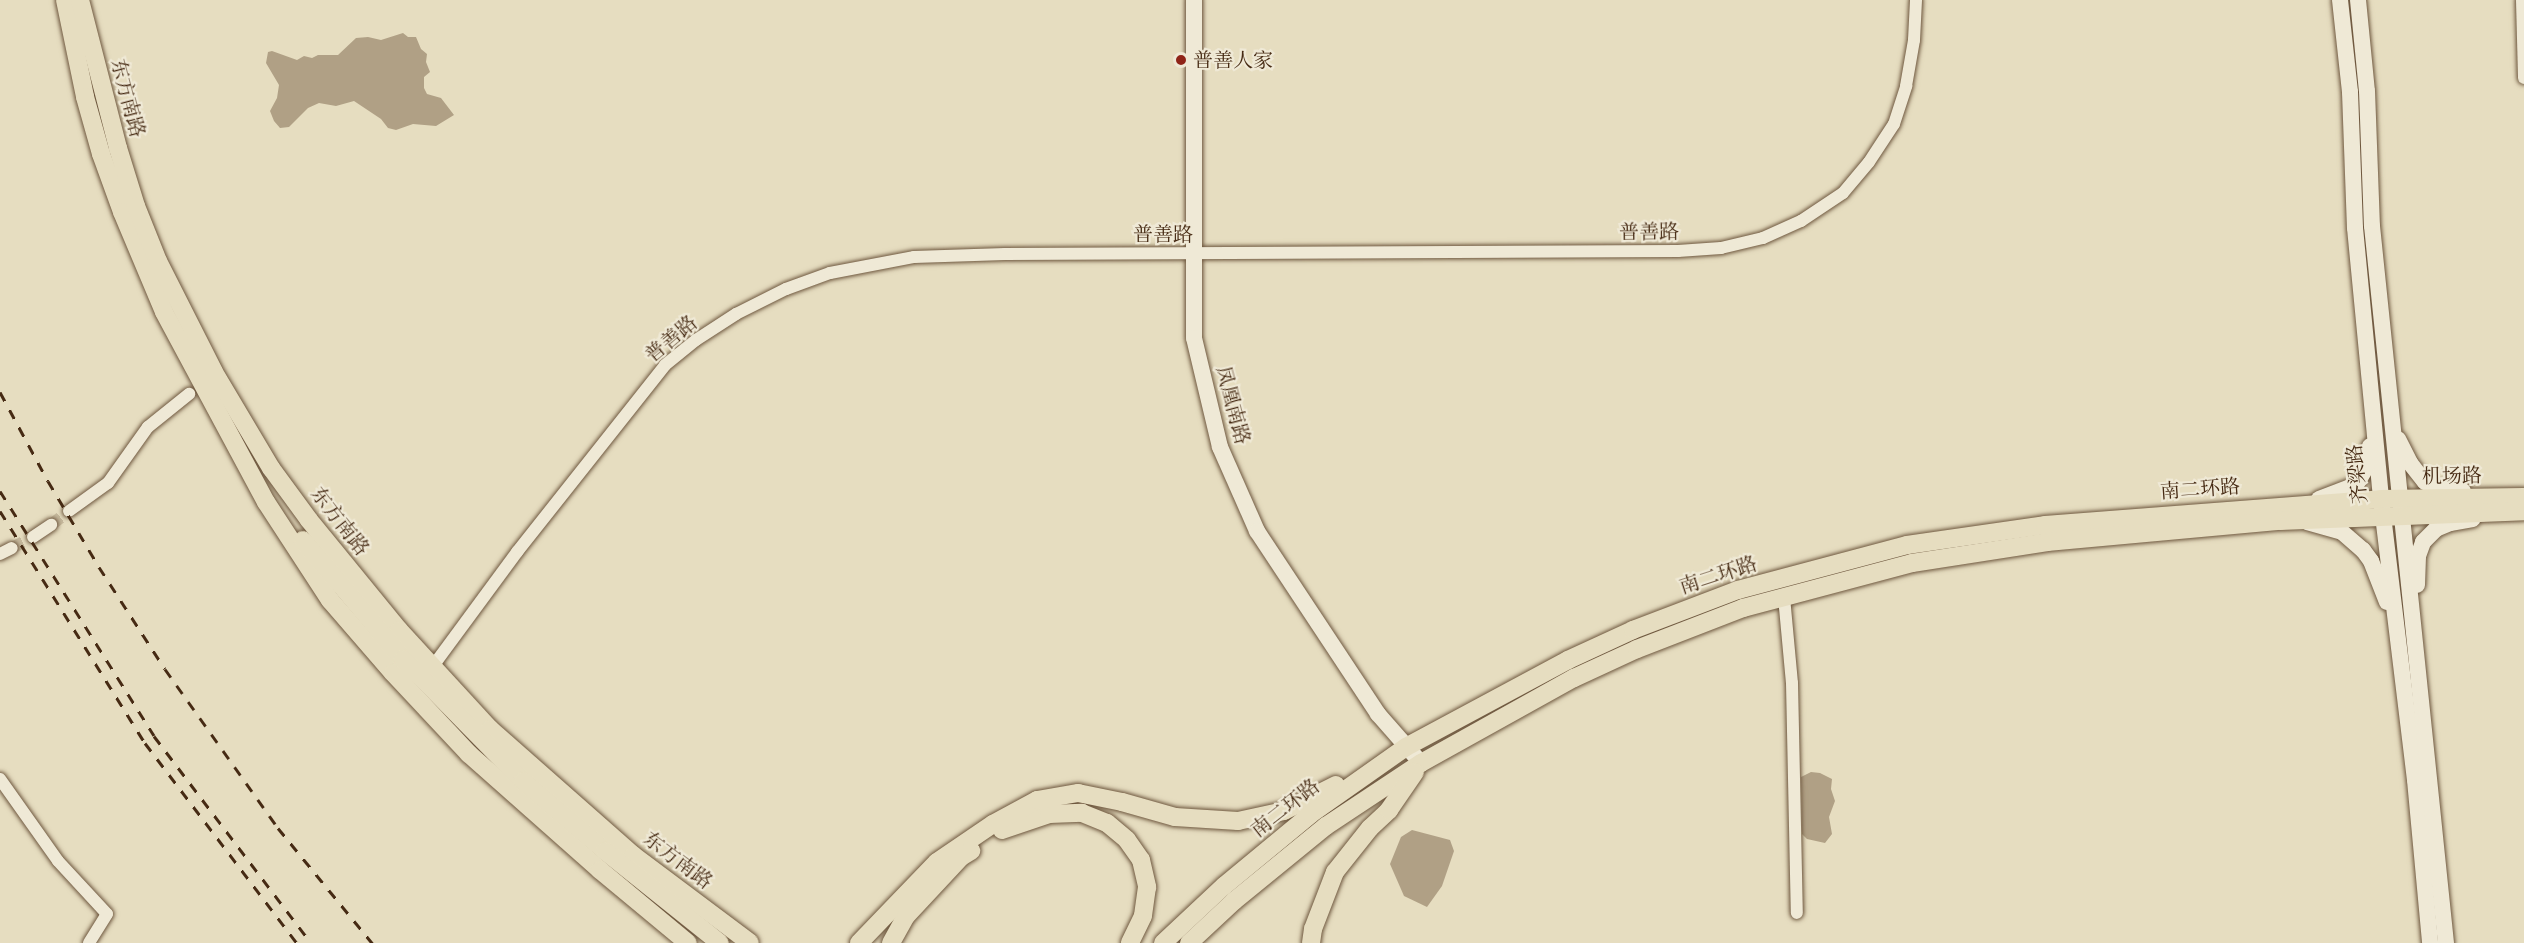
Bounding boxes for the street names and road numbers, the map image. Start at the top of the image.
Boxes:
street label: 东方南路 [106,56,150,140]
street label: 普善路 [1619,219,1679,245]
street label: 普善路 [1133,222,1193,246]
street label: 普善路 [640,311,702,367]
street label: 凤凰南路 [1211,363,1255,447]
street label: 齐梁路 [2342,443,2372,505]
street label: 机场路 [2422,463,2482,489]
street label: 南二环路 [2159,474,2241,504]
street label: 东方南路 [306,482,374,560]
street label: 南二环路 [1676,551,1760,599]
street label: 南二环路 [1246,774,1324,842]
street label: 东方南路 [639,826,717,894]

